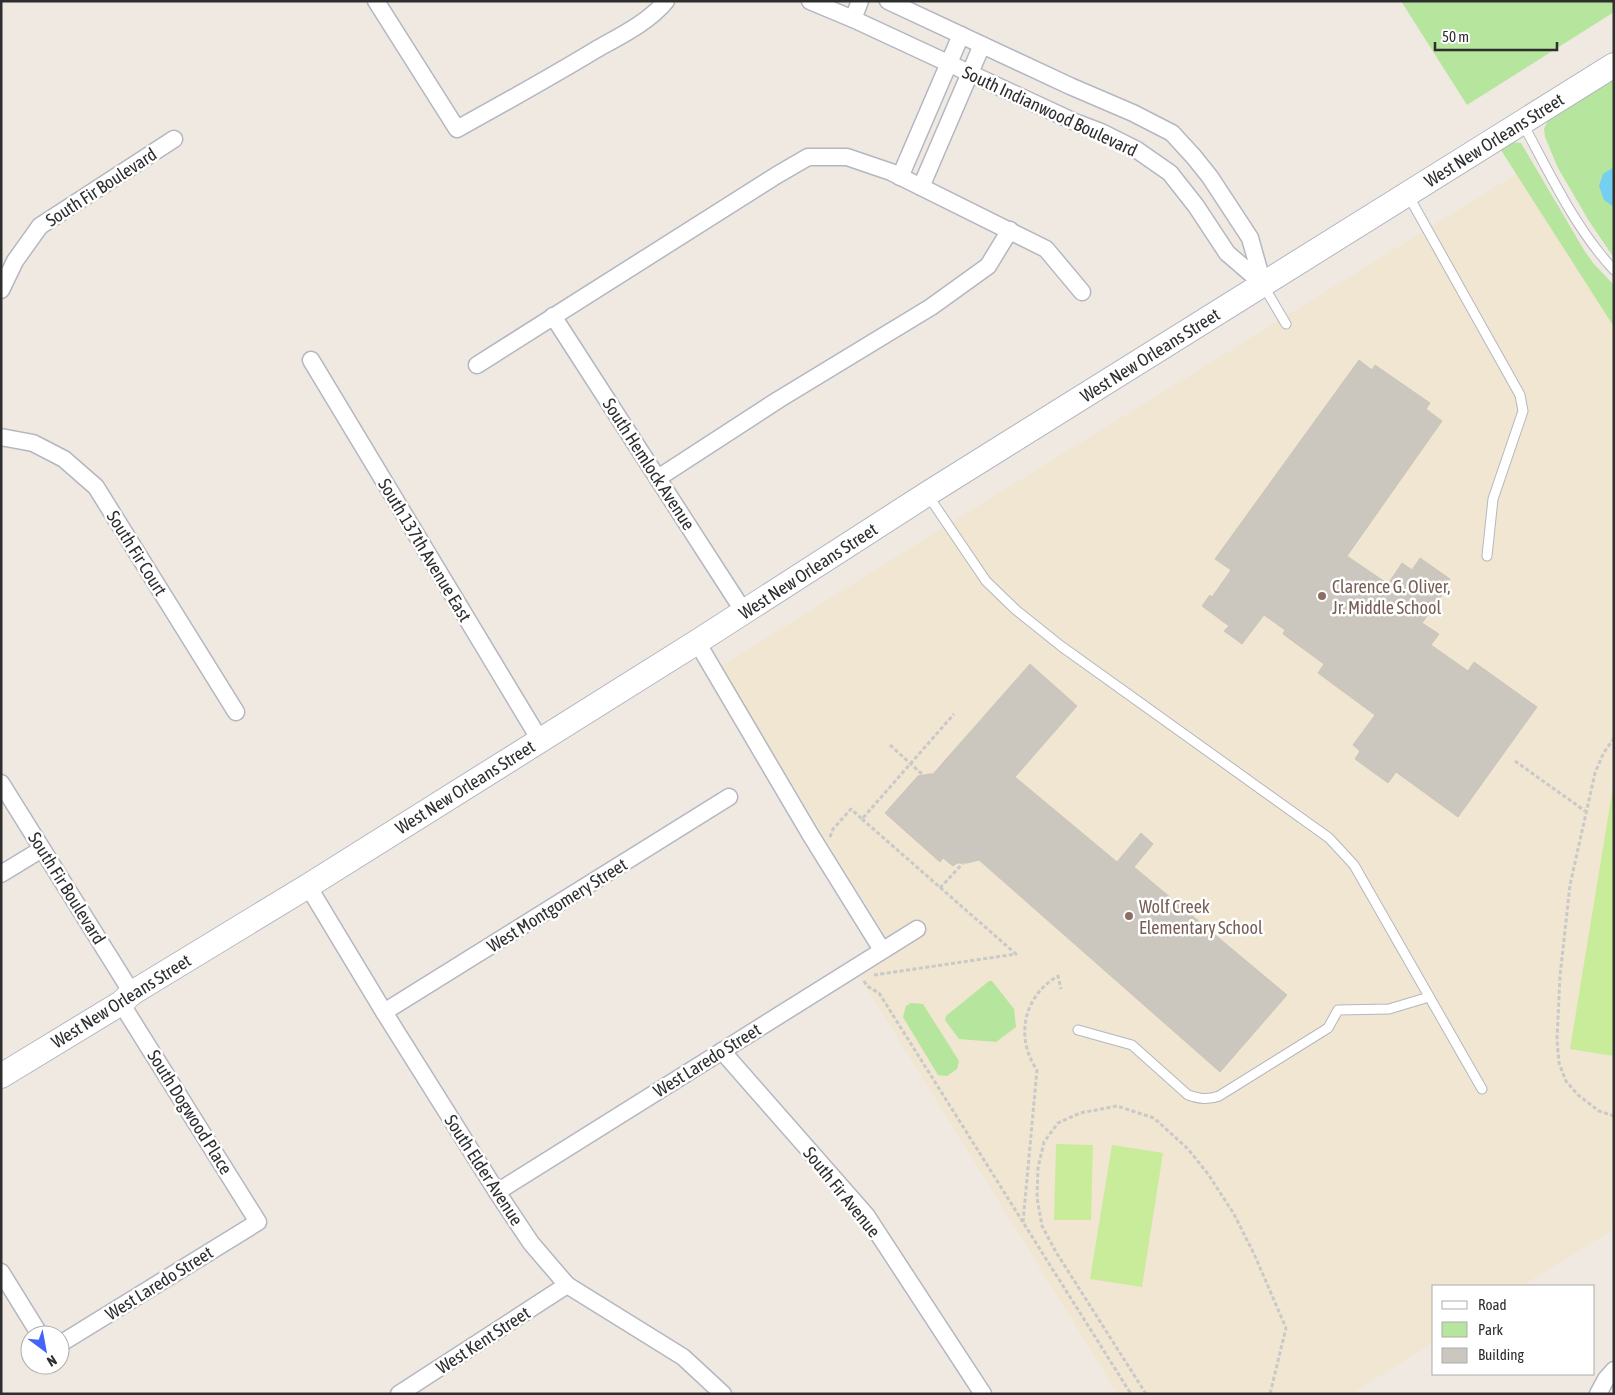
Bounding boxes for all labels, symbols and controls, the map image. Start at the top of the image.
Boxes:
scale bar [1435,20,1558,52]
text: 50 m [1442,28,1469,45]
street label: South Indianwood Boulevard [959,61,1141,161]
street label: West New Orleans Street [1420,89,1568,191]
street label: South Fir Boulevard [42,143,160,231]
street label: West New Orleans Street [1076,304,1224,406]
street label: South Hemlock Avenue [599,394,699,534]
street label: South 137th Avenue East [374,475,476,625]
street label: South Fir Court [103,507,171,599]
street label: West New Orleans Street [735,518,881,624]
place label: Clarence G. Oliver, Jr. Middle School [1332,576,1450,618]
marker: Clarence G. Oliver, Jr. Middle School [1316,590,1328,602]
street label: West New Orleans Street [391,736,539,838]
street label: South Fir Boulevard [24,828,110,948]
street label: West Montgomery Street [483,853,631,957]
place label: Wolf Creek Elementary School [1139,896,1263,938]
marker: Wolf Creek Elementary School [1123,910,1135,922]
street label: West New Orleans Street [47,950,195,1052]
street label: West Laredo Street [650,1019,764,1101]
street label: South Dogwood Place [143,1046,237,1178]
street label: South Elder Avenue [440,1111,528,1229]
street label: South Fir Avenue [799,1143,885,1241]
street label: West Laredo Street [102,1242,216,1324]
legend [1432,1285,1595,1375]
text: Road [1478,1296,1507,1313]
street label: West Kent Street [432,1302,534,1378]
text: Park [1478,1321,1503,1338]
north arrow [20,1325,70,1375]
text: Building [1478,1346,1524,1363]
text: N [44,1352,60,1370]

